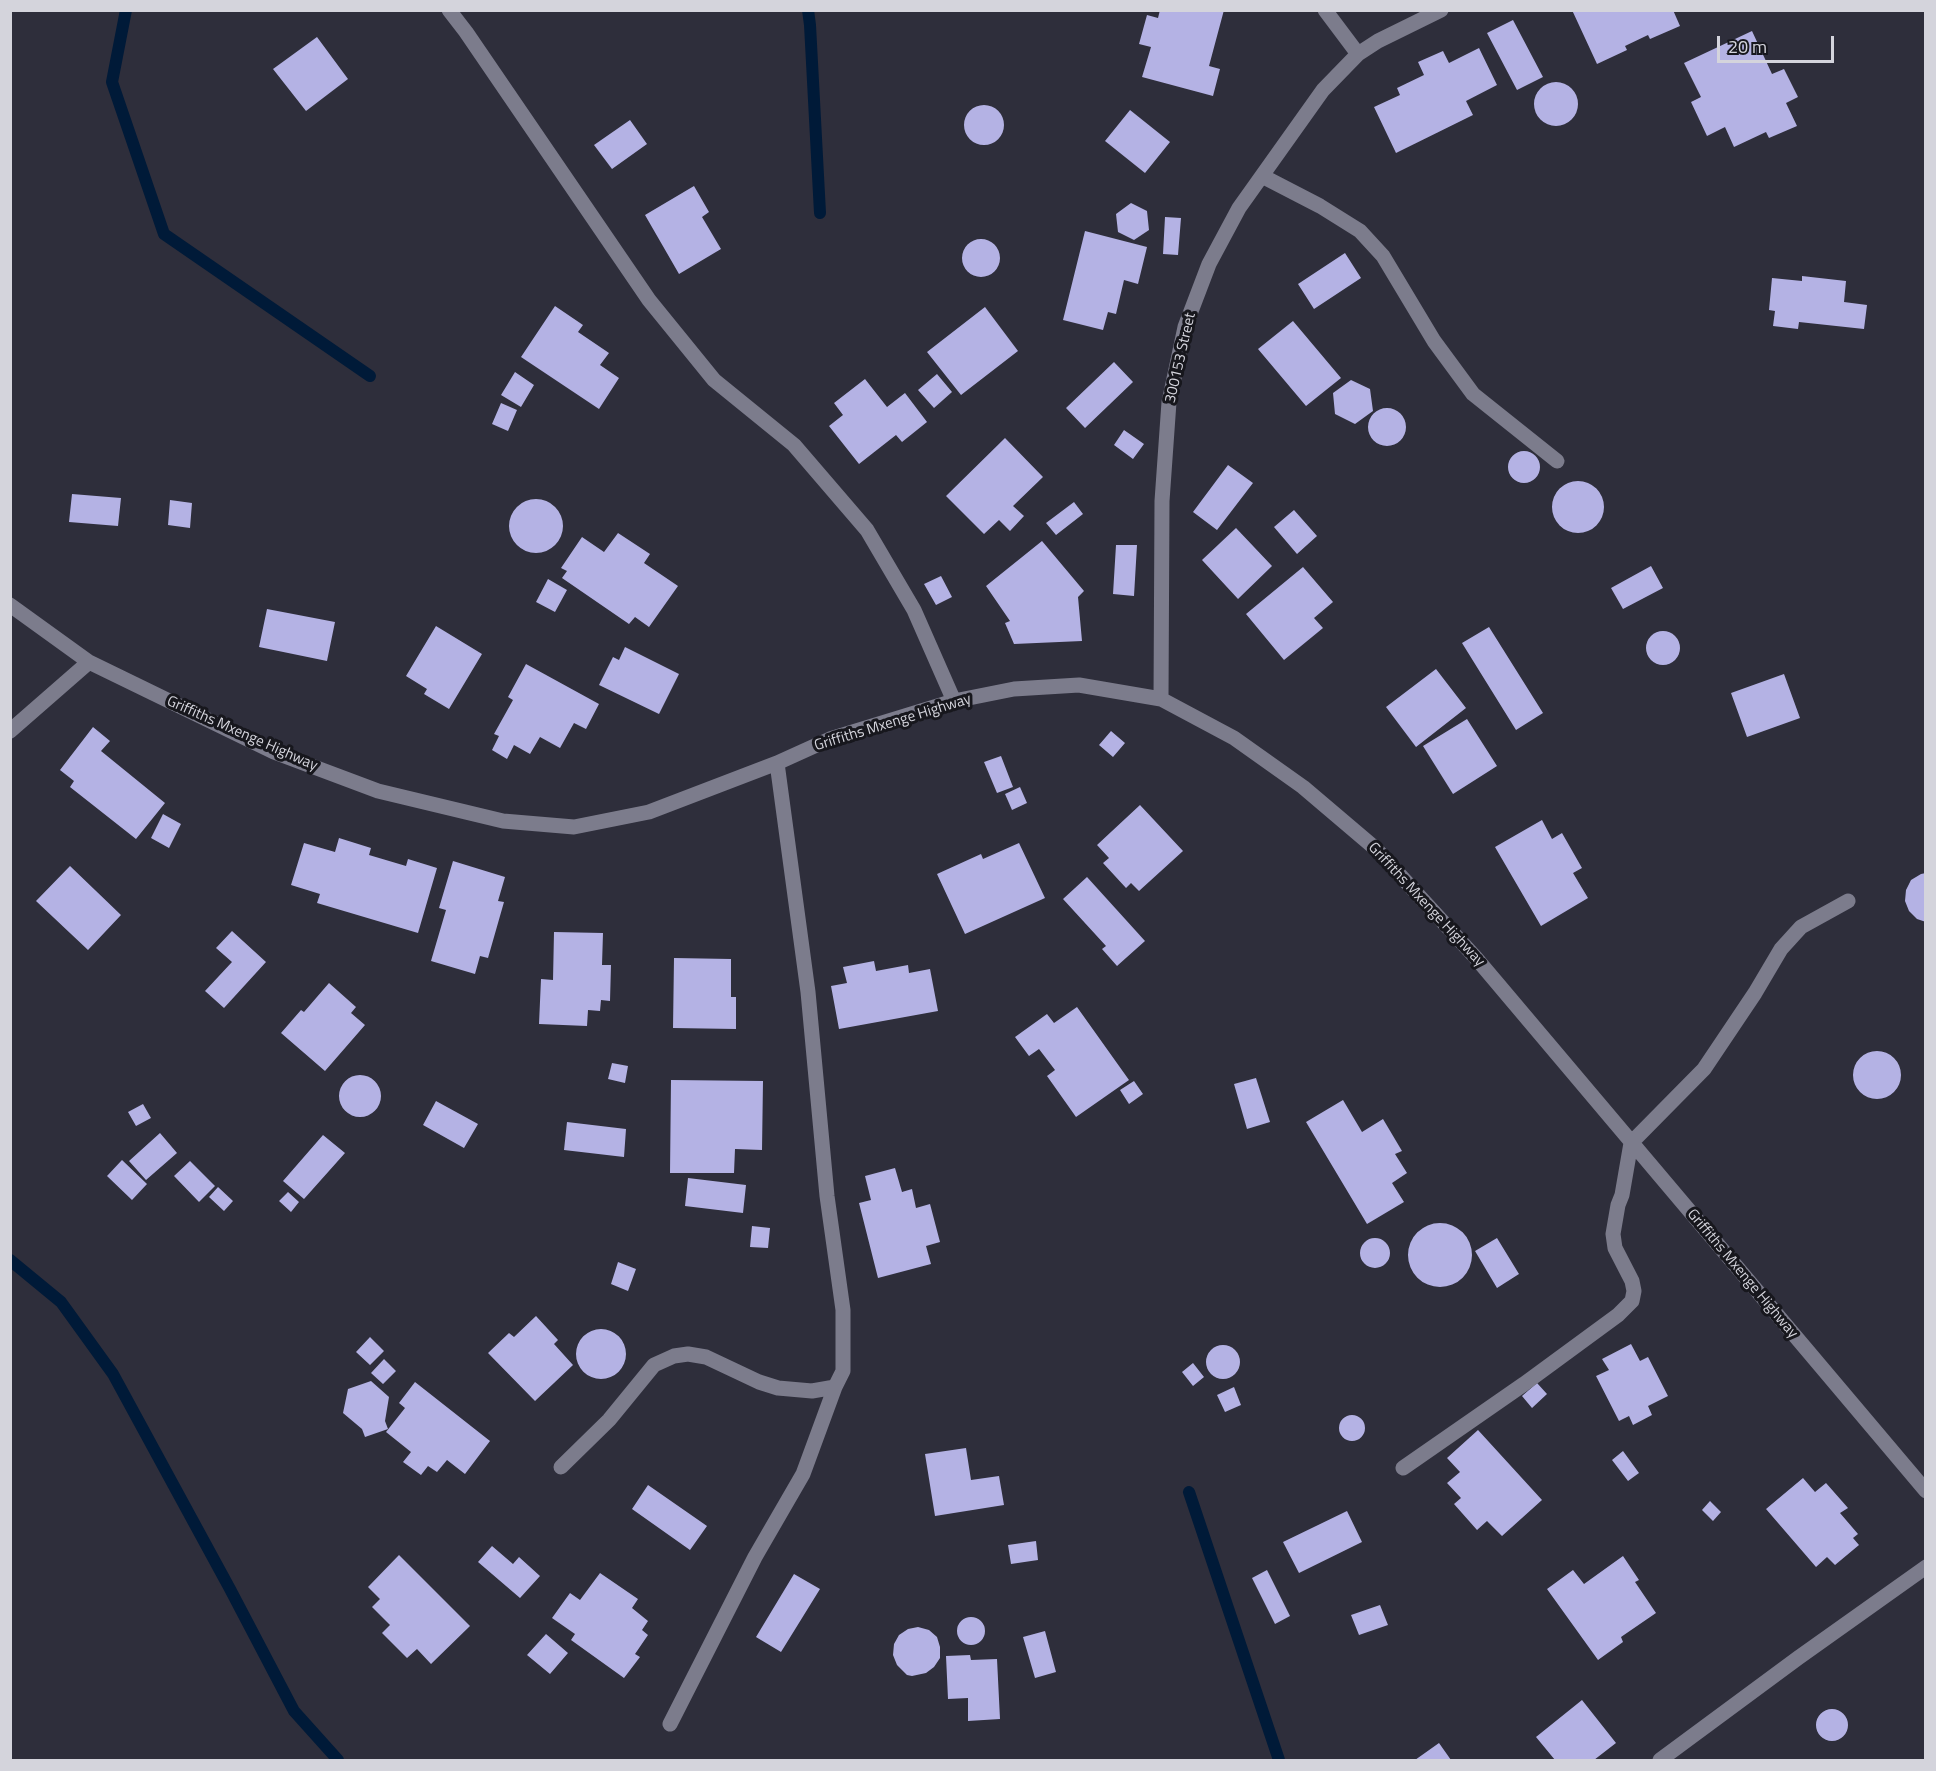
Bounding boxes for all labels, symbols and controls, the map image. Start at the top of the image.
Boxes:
scale bar [1720,24,1837,62]
text: 20 m [1728,33,1767,60]
street label: 300153 Street [1162,311,1200,405]
street label: Griffiths Mxenge Highway [812,691,974,755]
street label: Griffiths Mxenge Highway [164,693,320,775]
street label: Griffiths Mxenge Highway [1364,839,1488,971]
street label: Griffiths Mxenge Highway [1683,1206,1801,1342]

